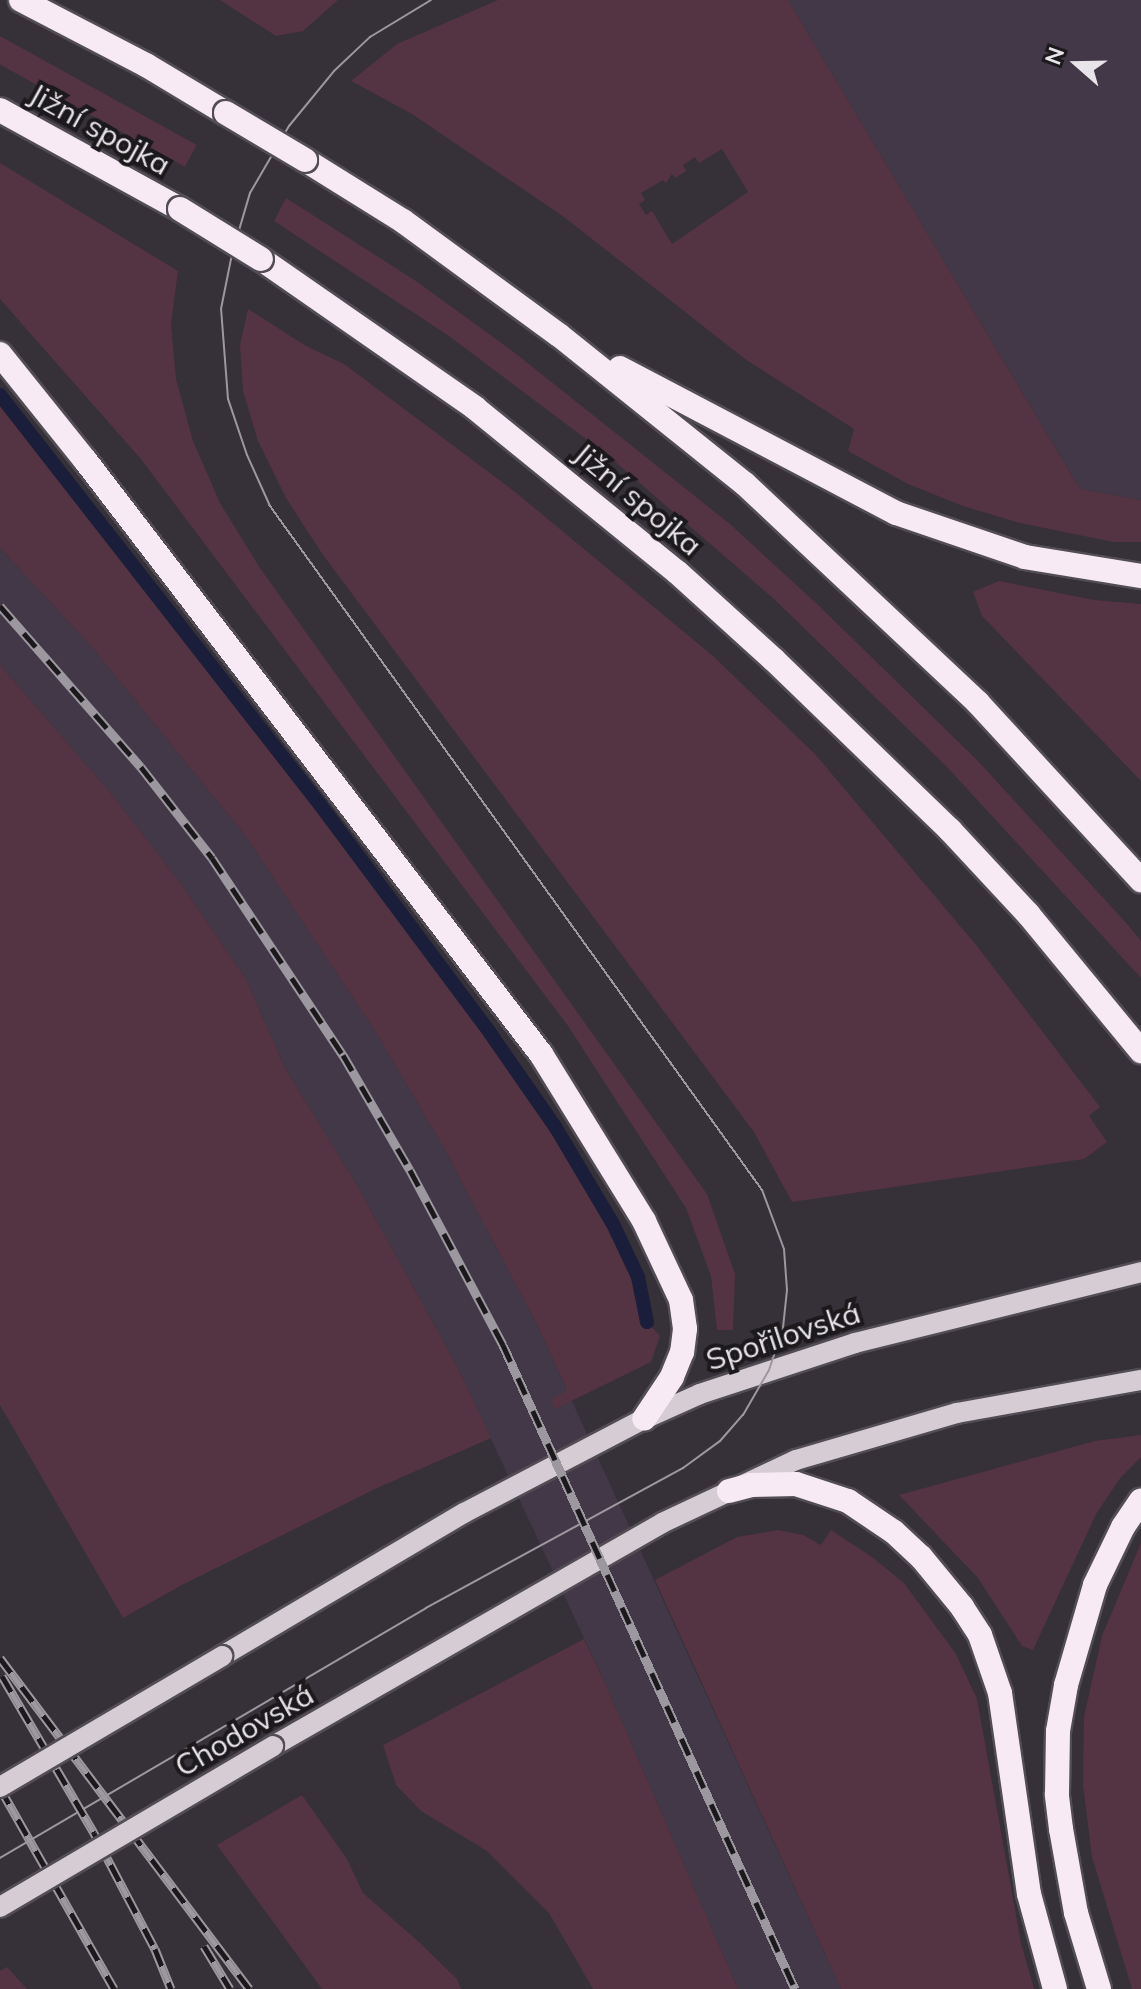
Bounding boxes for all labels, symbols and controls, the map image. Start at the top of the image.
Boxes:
north arrow [1037,24,1117,104]
text: N [1038,43,1070,68]
street label: Jižní spojka [23,76,177,182]
street label: Jižní spojka [567,435,709,563]
street label: Spořilovská [701,1294,865,1378]
street label: Chodovská [168,1676,320,1784]

